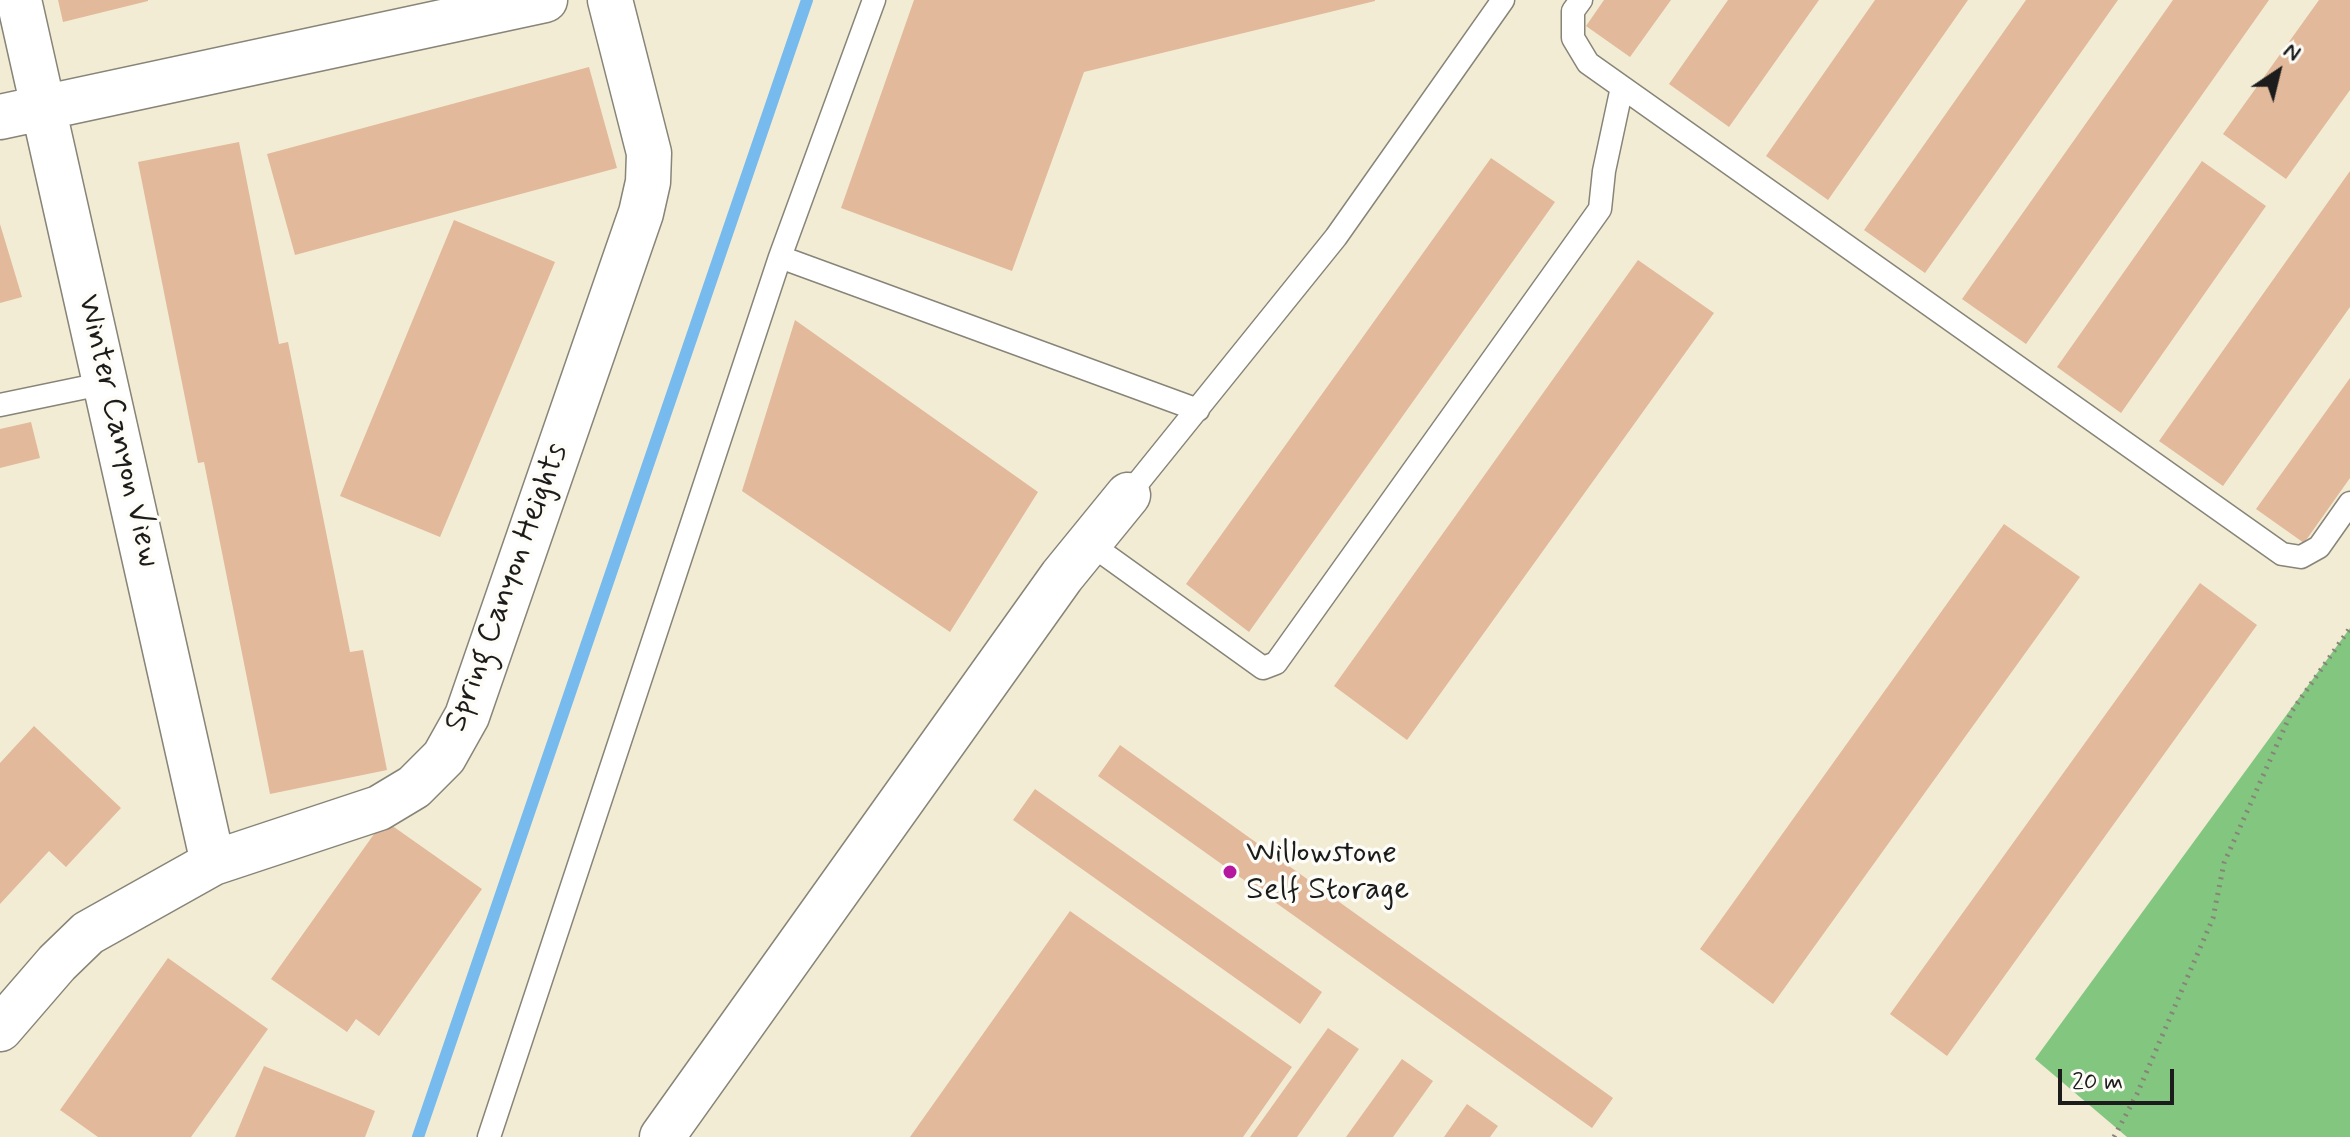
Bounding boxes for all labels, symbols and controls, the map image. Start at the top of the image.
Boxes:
north arrow [2238,32,2318,112]
text: N [2278,37,2306,68]
street label: Winter Canyon View [67,291,167,571]
street label: Spring Canyon Heights [438,439,578,737]
place label: Willowstone Self Storage [1246,835,1409,910]
marker: Willowstone Self Storage [1221,863,1239,881]
scale bar [2062,1053,2178,1103]
text: 20 m [2072,1067,2123,1098]

